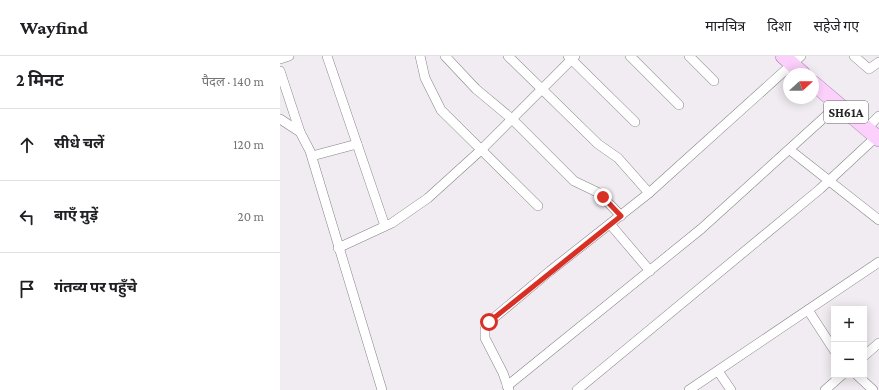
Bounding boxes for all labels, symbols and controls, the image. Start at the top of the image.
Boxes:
text: Wayfind [20,17,88,38]
text: मानचित्र [705,18,745,34]
text: दिशा [767,18,791,34]
text: सहेजे गए [813,18,859,34]
north arrow [783,68,819,104]
text: 2 मिनट [16,71,64,90]
text: पैदल · 140 m [202,74,264,89]
road number: SH61A [824,101,868,123]
icon: ahead [16,134,38,156]
text: सीधे चलें [54,135,104,151]
text: 120 m [233,137,264,152]
route end [594,188,612,206]
icon: left [16,206,38,228]
text: बाएँ मुड़ें [54,207,98,223]
text: 20 m [238,209,264,224]
icon: arrive [16,278,38,300]
text: गंतव्य पर पहुँचे [54,279,137,295]
map controls [831,306,867,378]
button: + [831,306,867,342]
route start [480,313,498,331]
button: − [831,342,867,378]

